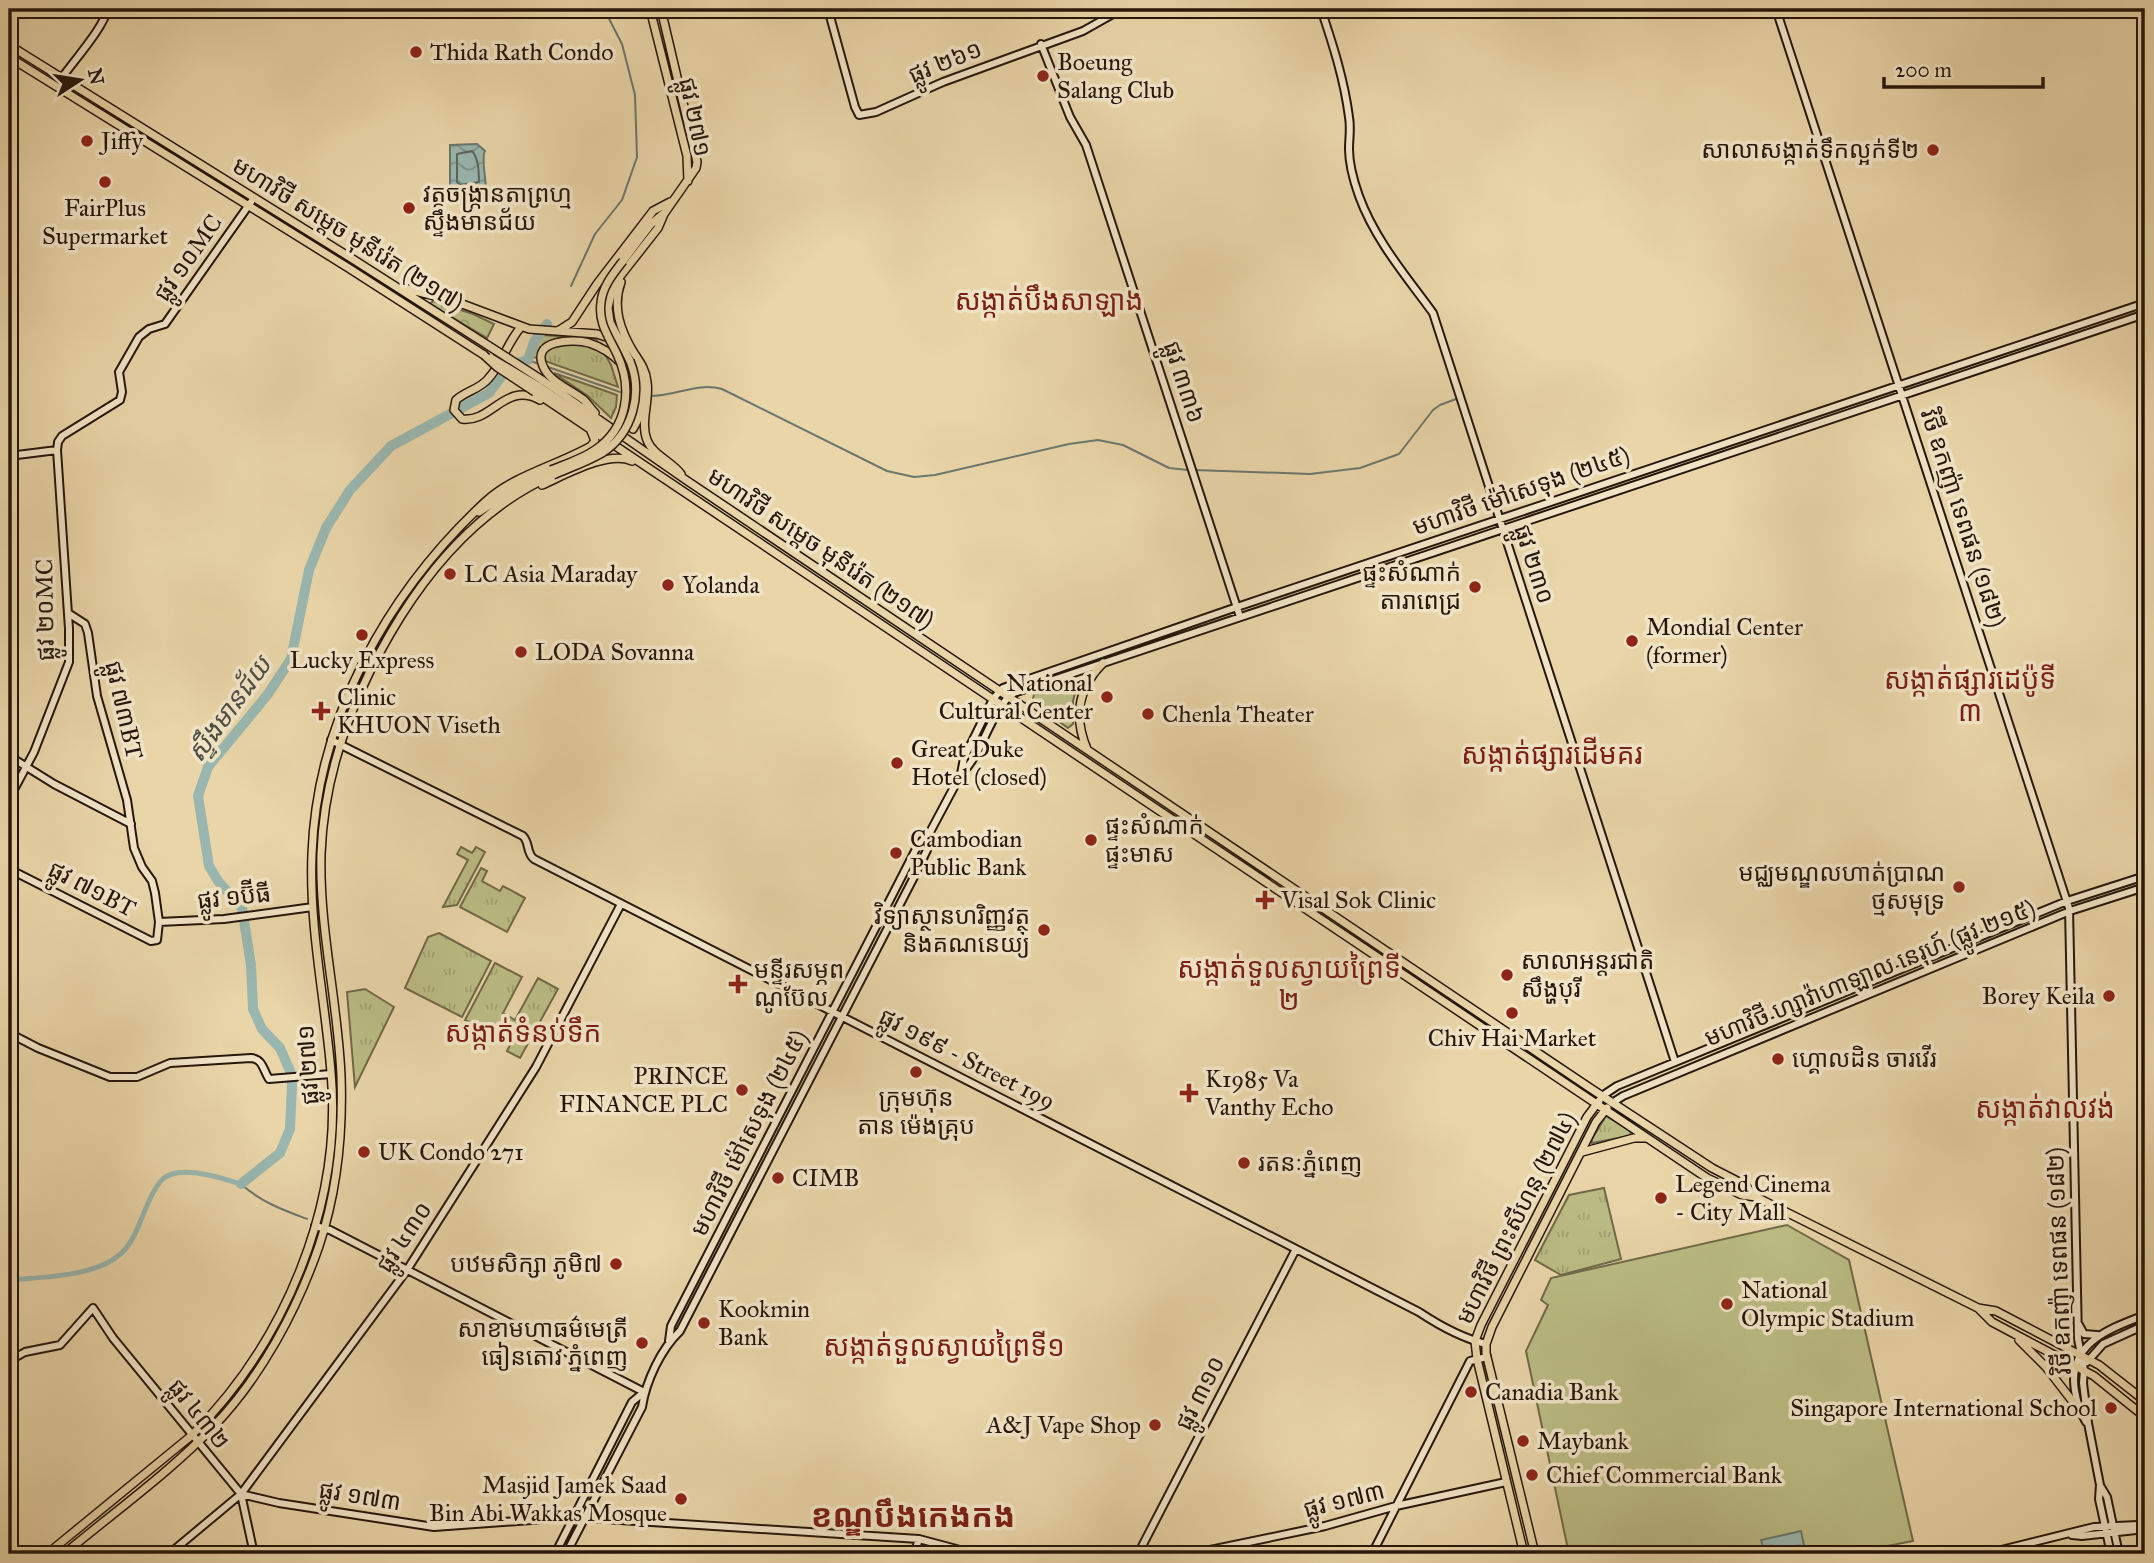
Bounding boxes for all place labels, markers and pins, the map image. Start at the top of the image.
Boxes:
place label: Thida Rath Condo [430,37,614,67]
marker: Thida Rath Condo [408,44,424,60]
place label: Boeung Salang Club [1057,47,1174,105]
marker: Boeung Salang Club [1035,68,1051,84]
place label: Jiffy [98,126,144,156]
marker: Jiffy [79,133,95,149]
place label: សាលាសង្កាត់ទឹកល្អក់ទី២ [1701,135,1919,165]
marker: សាលាសង្កាត់ទឹកល្អក់ទី២ [1925,142,1941,158]
marker: FairPlus Supermarket [97,174,113,190]
place label: វត្តចង្ក្រានតាព្រហ្ម ស្ទឹងមានជ័យ [423,179,572,237]
place label: FairPlus Supermarket [42,193,169,251]
marker: វត្តចង្ក្រានតាព្រហ្ម ស្ទឹងមានជ័យ [401,200,417,216]
place label: ផ្ទះសំណាក់ តារាពេជ្រ [1362,558,1461,616]
place label: LC Asia Maraday [464,559,638,589]
marker: LC Asia Maraday [442,566,458,582]
place label: Yolanda [682,570,760,600]
marker: Yolanda [660,577,676,593]
marker: ផ្ទះសំណាក់ តារាពេជ្រ [1467,579,1483,595]
place label: Mondial Center (former) [1646,612,1803,670]
marker: Lucky Express [354,627,370,643]
marker: Mondial Center (former) [1624,633,1640,649]
place label: LODA Sovanna [535,637,695,667]
marker: LODA Sovanna [513,644,529,660]
place label: Lucky Express [290,645,434,675]
place label: National Cultural Center [939,668,1093,726]
place label: Clinic KHUON Viseth [337,682,501,740]
marker: National Cultural Center [1099,689,1115,705]
place label: Chenla Theater [1162,699,1314,729]
marker: Clinic KHUON Viseth [311,701,331,721]
marker: Chenla Theater [1140,706,1156,722]
place label: Great Duke Hotel (closed) [911,734,1047,792]
marker: Great Duke Hotel (closed) [889,755,905,771]
place label: ផ្ទះសំណាក់ ផ្ទះមាស [1105,811,1204,869]
place label: Cambodian Public Bank [910,824,1027,882]
marker: ផ្ទះសំណាក់ ផ្ទះមាស [1083,832,1099,848]
marker: Cambodian Public Bank [888,845,904,861]
place label: មជ្ឈមណ្ឌលហាត់ប្រាណ ថ្មសមុទ្រ [1738,858,1945,916]
marker: មជ្ឈមណ្ឌលហាត់ប្រាណ ថ្មសមុទ្រ [1951,879,1967,895]
place label: Visal Sok Clinic [1280,885,1436,915]
marker: Visal Sok Clinic [1255,890,1275,910]
place label: វិទ្យាស្ថានហរិញ្ញវត្ថុ និងគណនេយ្យ [874,901,1030,959]
marker: វិទ្យាស្ថានហរិញ្ញវត្ថុ និងគណនេយ្យ [1036,922,1052,938]
place label: សាលាអន្តរជាតិ សឹង្ហបុរី [1521,946,1654,1004]
place label: មន្ទីរសម្ភព ណូប៊ែល [754,955,844,1014]
marker: សាលាអន្តរជាតិ សឹង្ហបុរី [1499,967,1515,983]
marker: មន្ទីរសម្ភព ណូប៊ែល [728,974,748,994]
place label: Borey Keila [1982,981,2096,1011]
marker: Borey Keila [2101,988,2117,1004]
marker: Chiv Hai Market [1504,1005,1520,1021]
place label: Chiv Hai Market [1428,1023,1597,1053]
place label: ហ្គោលដិន ចារវើរ [1792,1044,1937,1074]
marker: ហ្គោលដិន ចារវើរ [1770,1051,1786,1067]
place label: PRINCE FINANCE PLC [559,1061,728,1119]
marker: ក្រុមហ៊ុន តាន ម៉េងគ្រុប [908,1064,924,1080]
place label: K1985 Va Vanthy Echo [1204,1064,1334,1122]
marker: PRINCE FINANCE PLC [734,1082,750,1098]
place label: ក្រុមហ៊ុន តាន ម៉េងគ្រុប [857,1083,975,1141]
marker: K1985 Va Vanthy Echo [1179,1083,1199,1103]
place label: UK Condo 271 [378,1137,524,1167]
marker: UK Condo 271 [356,1144,372,1160]
place label: រតនៈភ្នំពេញ [1258,1148,1362,1178]
marker: រតនៈភ្នំពេញ [1236,1155,1252,1171]
place label: CIMB [792,1163,859,1193]
place label: Legend Cinema - City Mall [1675,1169,1831,1227]
marker: CIMB [770,1170,786,1186]
marker: Legend Cinema - City Mall [1653,1190,1669,1206]
place label: បឋមសិក្សា ភូមិ៧ [450,1249,602,1280]
marker: បឋមសិក្សា ភូមិ៧ [608,1256,624,1272]
place label: National Olympic Stadium [1741,1275,1915,1333]
place label: Kookmin Bank [718,1294,810,1352]
marker: National Olympic Stadium [1719,1296,1735,1312]
place label: សាខាមហាធម៌មេត្រី ធៀនតោវ ភ្នំពេញ [457,1314,628,1372]
marker: Kookmin Bank [696,1315,712,1331]
marker: សាខាមហាធម៌មេត្រី ធៀនតោវ ភ្នំពេញ [634,1335,650,1351]
place label: Canadia Bank [1485,1377,1620,1407]
marker: Canadia Bank [1463,1384,1479,1400]
place label: Singapore International School [1790,1393,2098,1423]
marker: Singapore International School [2103,1400,2119,1416]
place label: A&J Vape Shop [985,1410,1141,1440]
marker: A&J Vape Shop [1147,1417,1163,1433]
place label: Maybank [1537,1426,1630,1456]
marker: Maybank [1515,1433,1531,1449]
place label: Chief Commercial Bank [1546,1460,1783,1490]
marker: Chief Commercial Bank [1524,1467,1540,1483]
place label: Masjid Jamek Saad Bin Abi Wakkas Mosque [429,1470,667,1528]
marker: Masjid Jamek Saad Bin Abi Wakkas Mosque [673,1491,689,1507]

